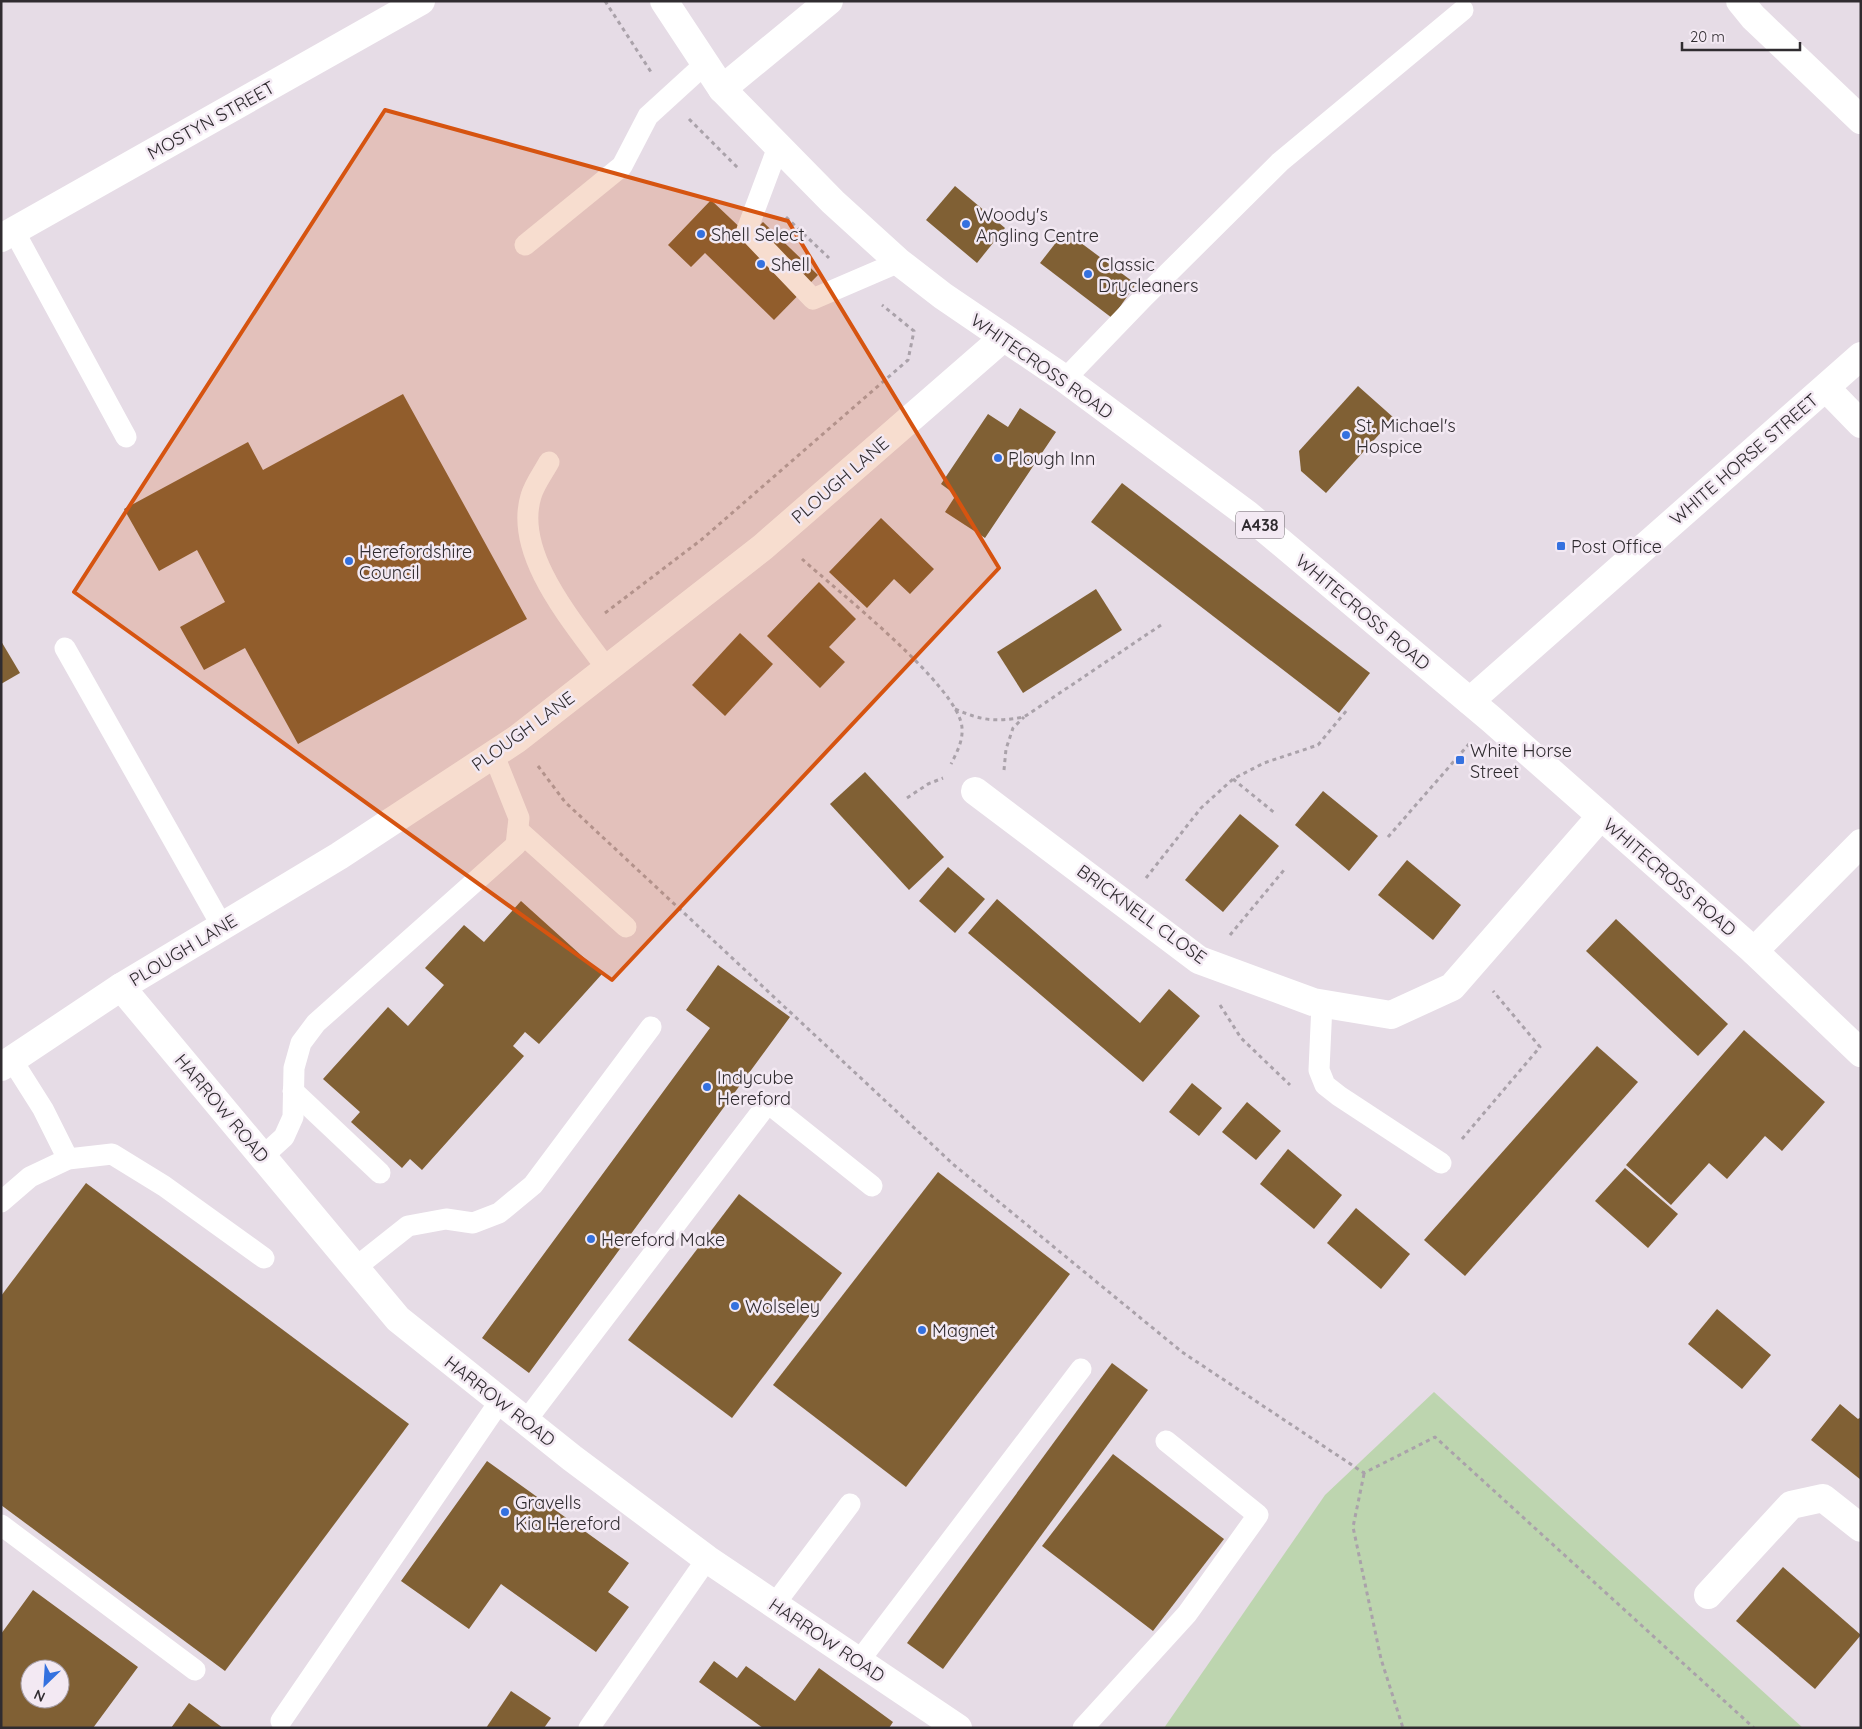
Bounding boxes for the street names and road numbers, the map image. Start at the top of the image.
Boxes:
street label: MOSTYN STREET [143,75,279,165]
street label: WHITECROSS ROAD [966,308,1118,424]
street label: WHITE HORSE STREET [1665,388,1823,530]
street label: PLOUGH LANE [787,431,893,529]
road number: A438 [1236,512,1284,538]
street label: WHITECROSS ROAD [1291,549,1435,675]
street label: PLOUGH LANE [467,686,579,776]
street label: WHITECROSS ROAD [1599,813,1741,941]
street label: BRICKNELL CLOSE [1073,859,1211,969]
street label: PLOUGH LANE [125,909,241,991]
street label: HARROW ROAD [170,1049,274,1167]
street label: HARROW ROAD [440,1350,560,1452]
street label: HARROW ROAD [765,1593,889,1687]

